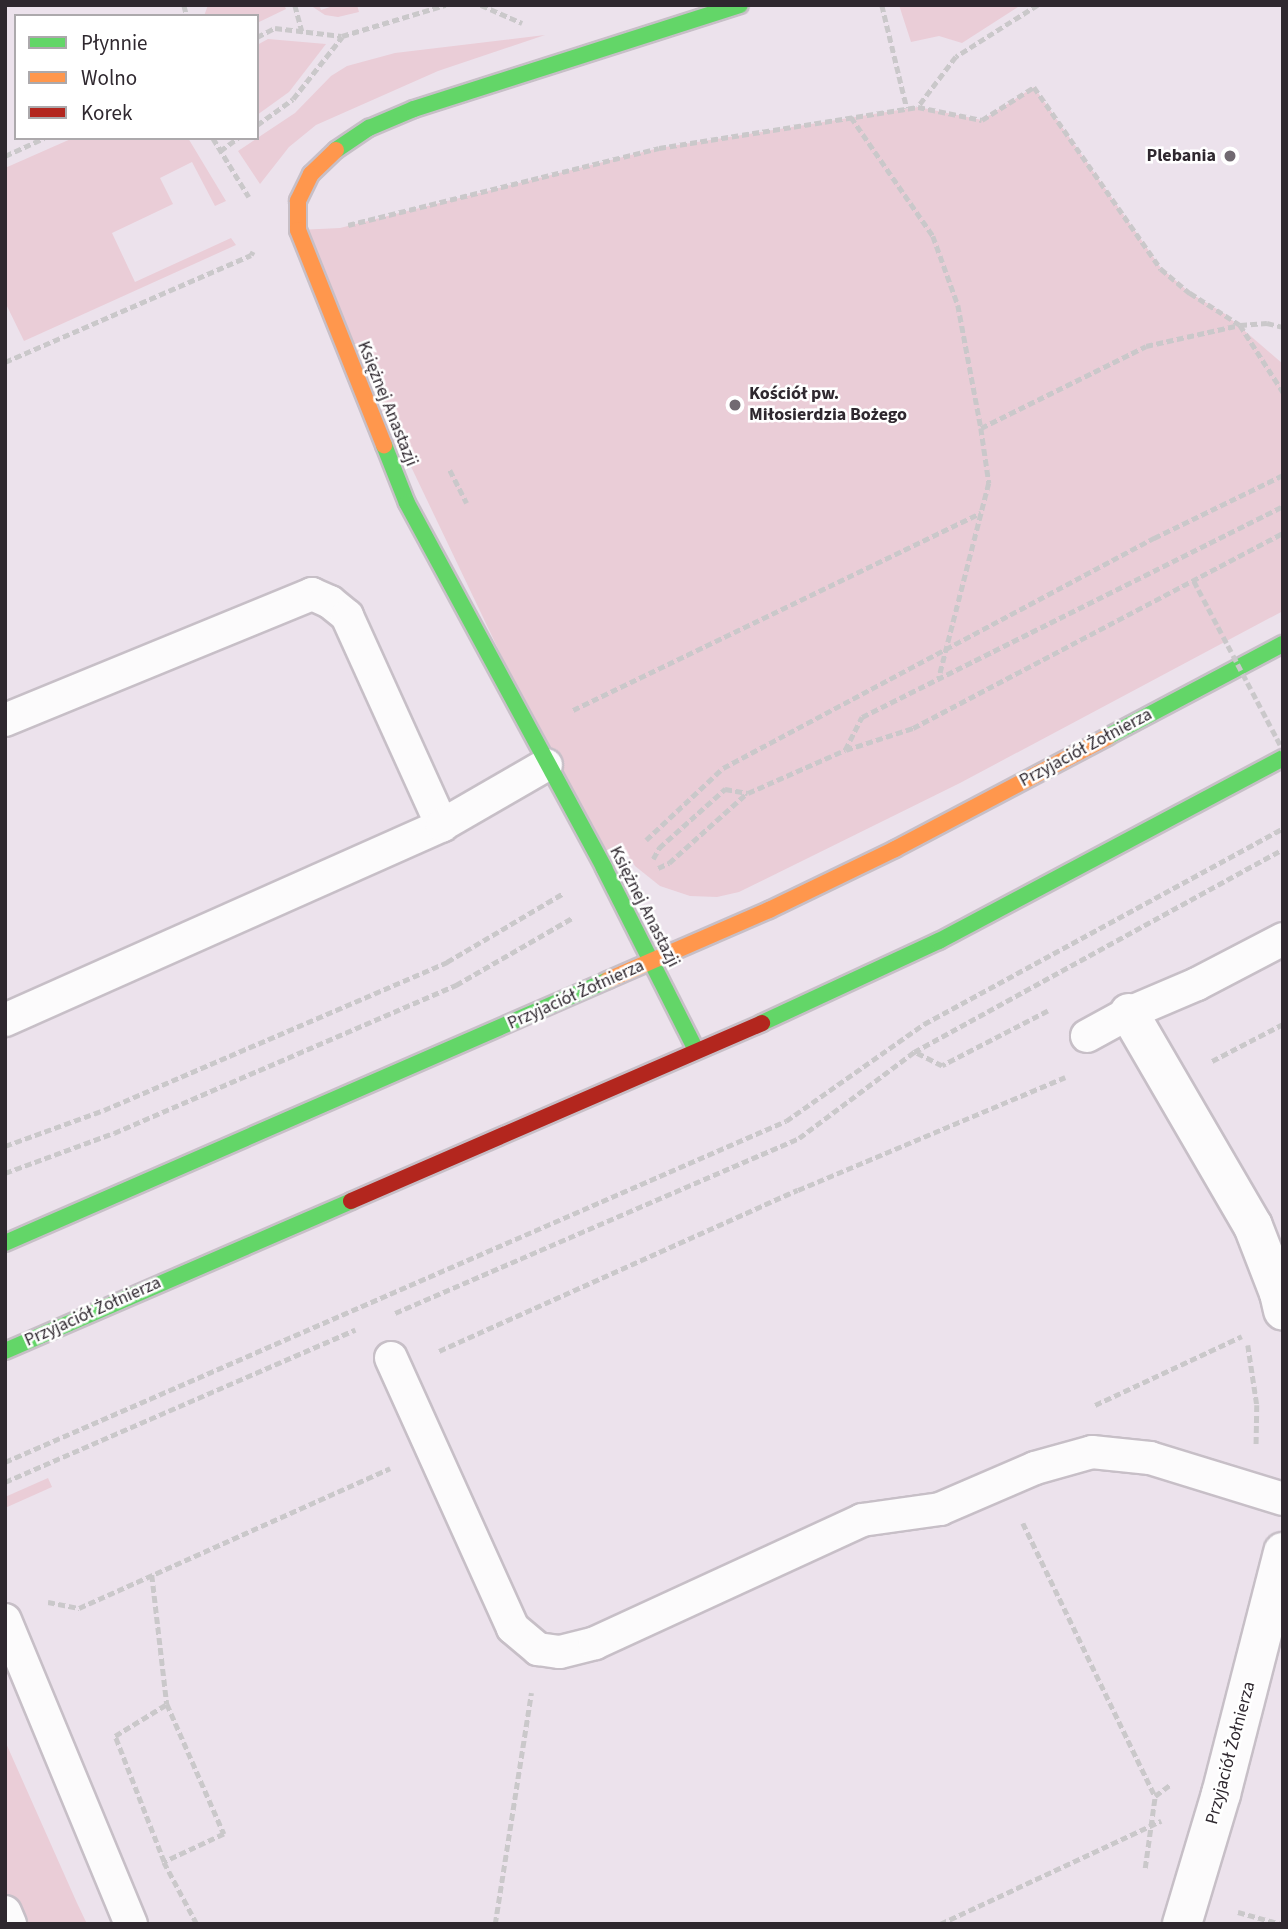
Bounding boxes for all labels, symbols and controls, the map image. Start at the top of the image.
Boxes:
legend [14,14,259,140]
text: Płynnie [81,28,148,58]
text: Wolno [81,63,137,93]
text: Korek [81,98,132,128]
place label: Plebania [1146,145,1216,167]
marker: Plebania [1222,148,1238,164]
street label: Księżnej Anastazji [352,338,422,470]
place label: Kościół pw. Miłosierdzia Bożego [749,384,907,426]
marker: Kościół pw. Miłosierdzia Bożego [727,397,743,413]
street label: Przyjaciół Żołnierza [1016,704,1156,792]
street label: Księżnej Anastazji [604,843,684,971]
street label: Przyjaciół Żołnierza [504,955,648,1035]
street label: Przyjaciół Żołnierza [21,1272,165,1352]
street label: Przyjaciół Żołnierza [1202,1679,1260,1827]

